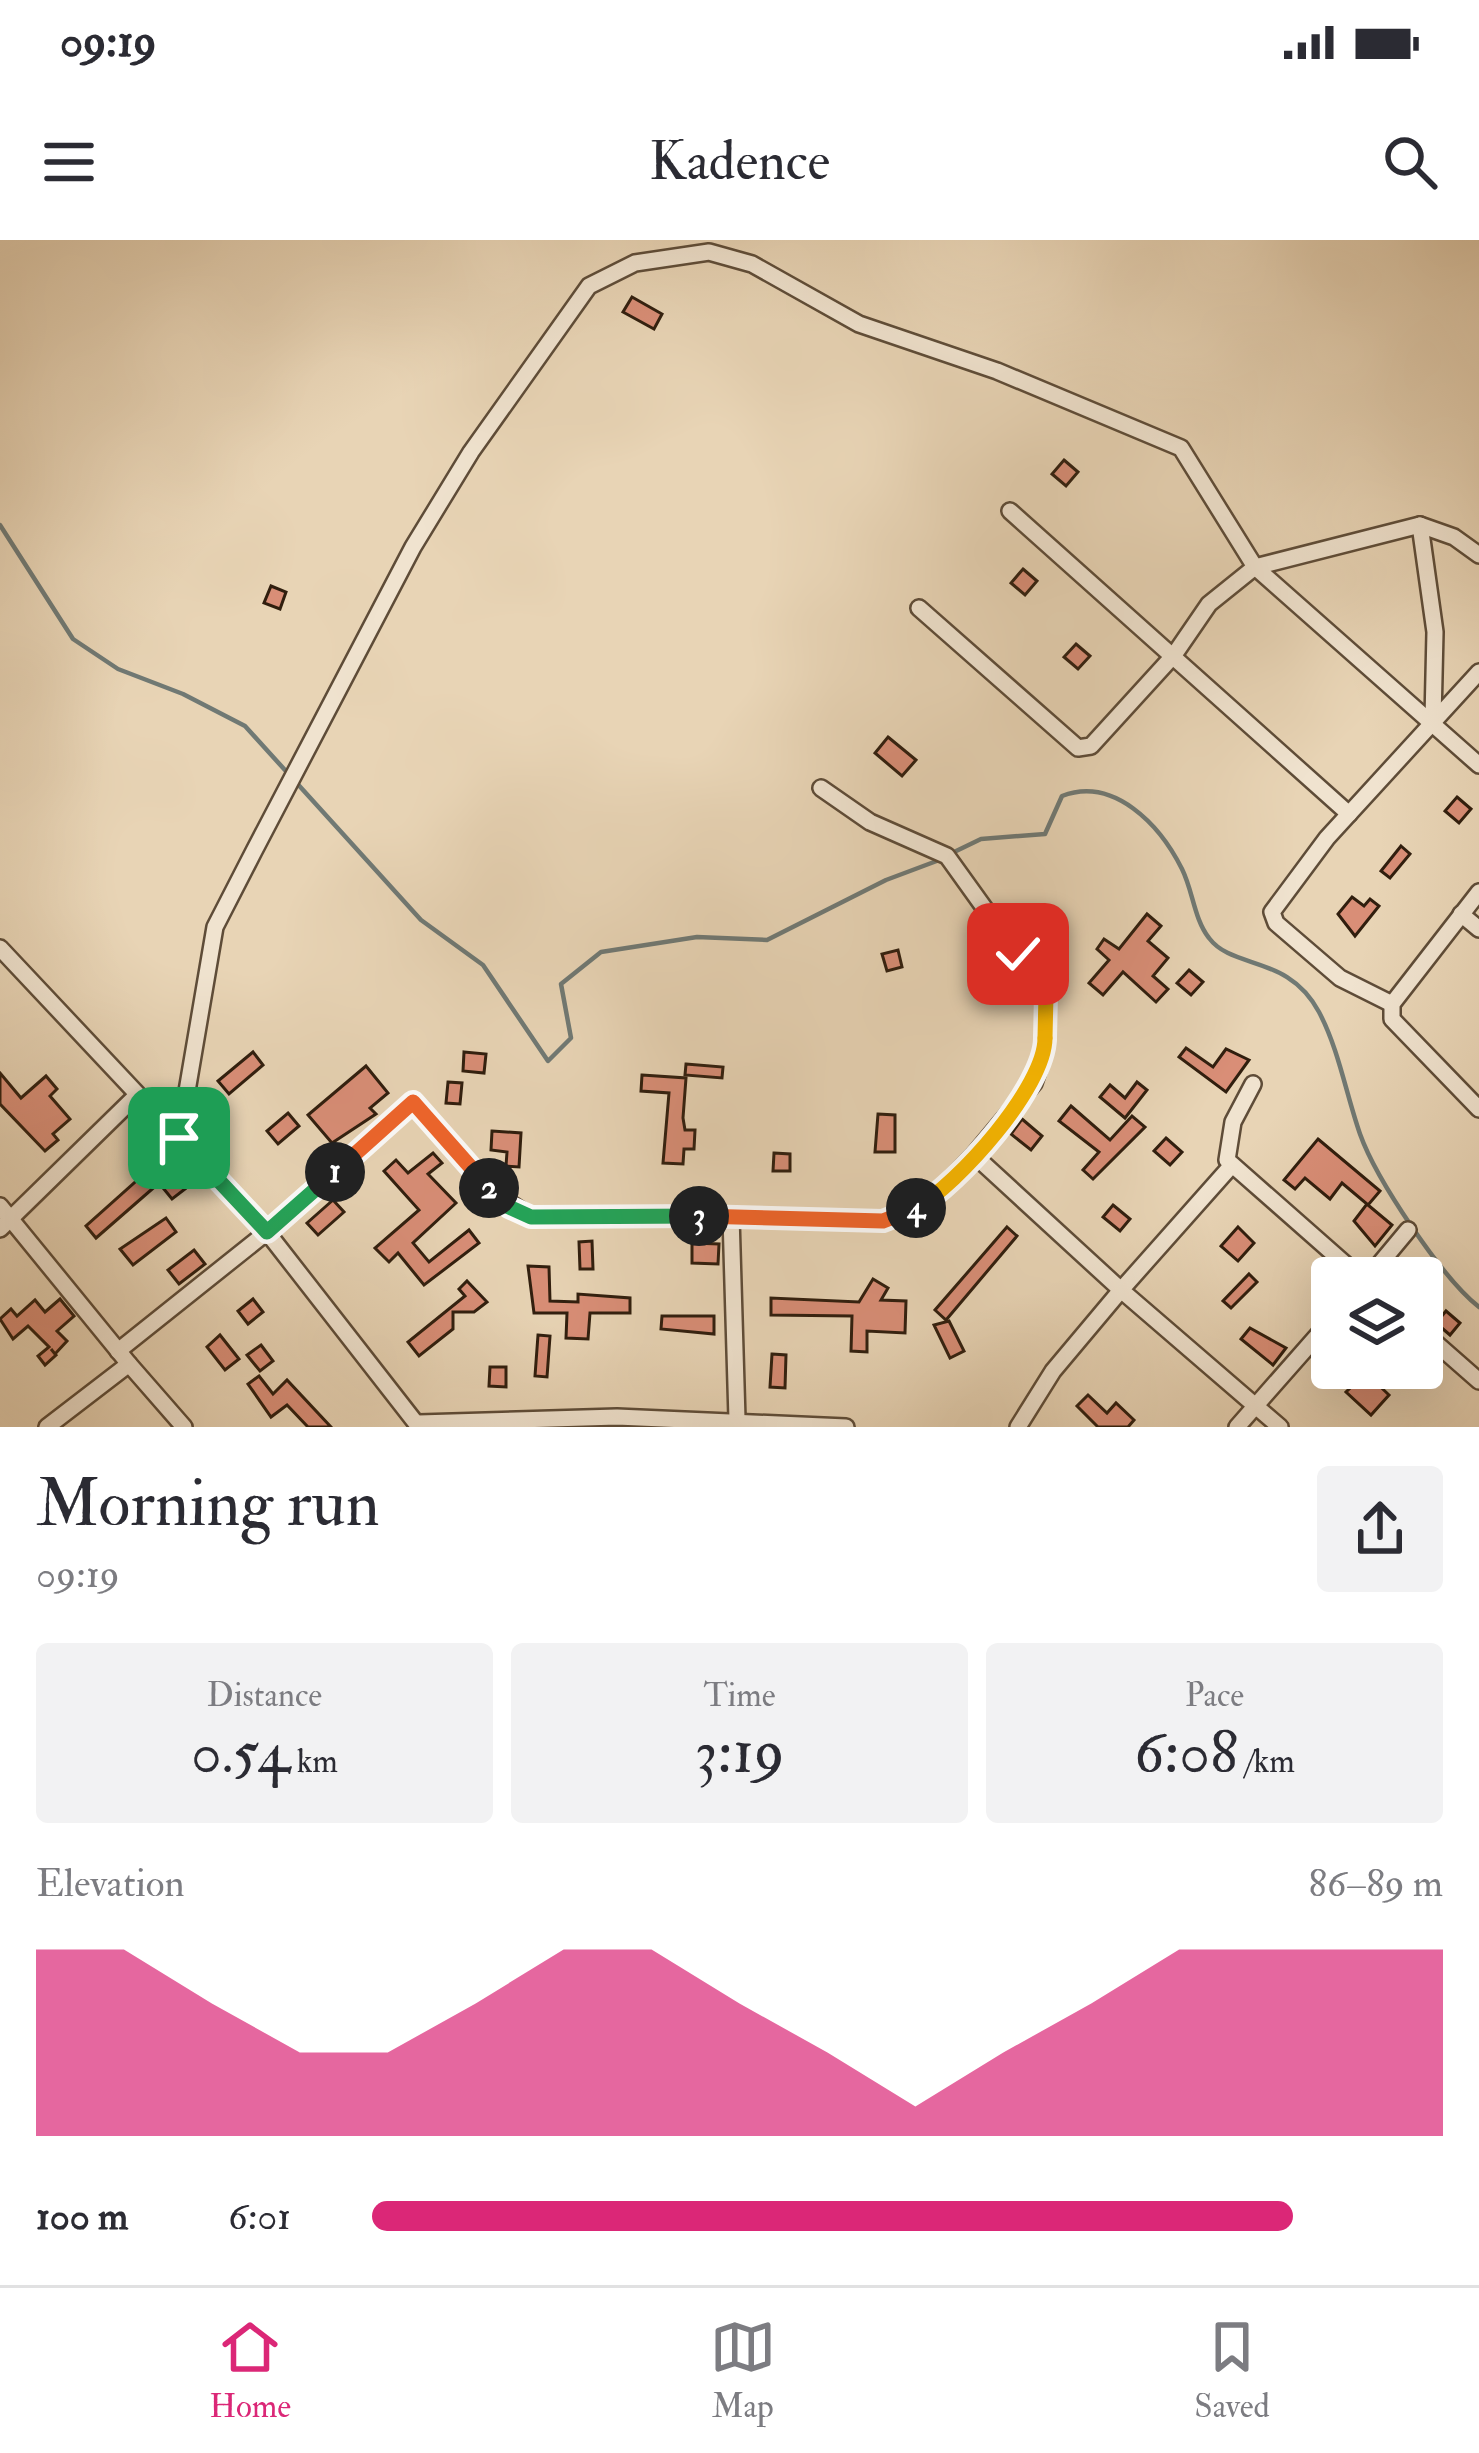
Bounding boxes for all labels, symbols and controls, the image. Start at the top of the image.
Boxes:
text: 09:19 [60,14,156,70]
text: Kadence [649,128,830,196]
icon: menu [36,129,102,195]
icon: search [1377,129,1443,195]
pin [967,903,1069,1005]
icon: check [985,921,1051,987]
pin [128,1087,230,1189]
icon: arrive [146,1105,212,1171]
pin: 1 [305,1142,365,1202]
text: 1 [329,1151,341,1192]
pin: 2 [459,1158,519,1218]
text: 2 [481,1167,497,1208]
pin: 4 [886,1178,946,1238]
pin: 3 [669,1186,729,1246]
text: 4 [907,1187,925,1228]
text: 3 [693,1195,705,1236]
map controls [1311,1257,1443,1389]
button: layers [1311,1257,1443,1389]
text: Morning run [36,1463,380,1546]
button: share [1317,1466,1443,1592]
text: 09:19 [36,1550,119,1599]
text: Distance [207,1675,322,1716]
text: Time [703,1675,776,1716]
text: Pace [1185,1675,1244,1716]
text: 0.54 [191,1716,290,1791]
text: 3:19 [695,1716,784,1791]
text: 6:08 [1134,1716,1238,1791]
text: km [290,1741,338,1782]
text: /km [1238,1741,1295,1782]
text: Elevation [36,1859,185,1908]
text: 86–89 m [1309,1859,1443,1908]
text: 100 m [36,2192,128,2241]
text: 6:01 [228,2192,291,2241]
tab: Home [209,2314,291,2427]
tab: Map [710,2314,776,2427]
tab: Saved [1194,2314,1270,2427]

